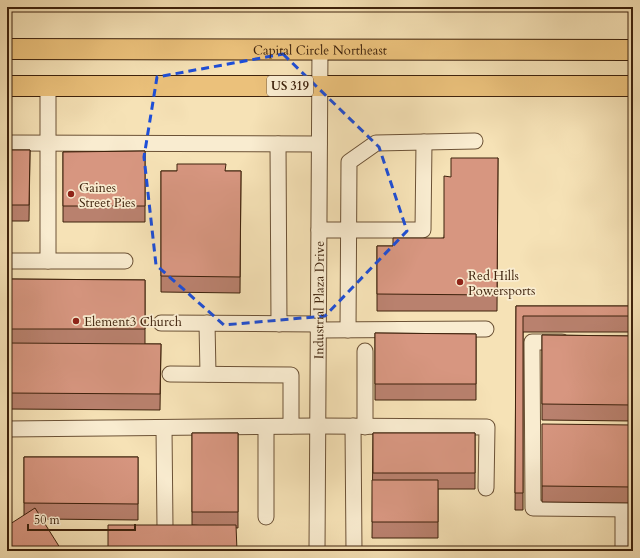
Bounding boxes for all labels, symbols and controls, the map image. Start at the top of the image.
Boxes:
street label: Capital Circle Northeast [253,41,387,60]
road number: US 319 [267,76,313,96]
place label: Gaines Street Pies [79,179,135,212]
marker: Gaines Street Pies [66,189,76,199]
street label: Industrial Plaza Drive [310,241,329,359]
place label: Red Hills Powersports [468,267,535,300]
marker: Red Hills Powersports [455,277,465,287]
place label: Element3 Church [84,313,182,331]
marker: Element3 Church [71,316,81,326]
scale bar [28,506,135,532]
text: 50 m [34,512,61,528]

